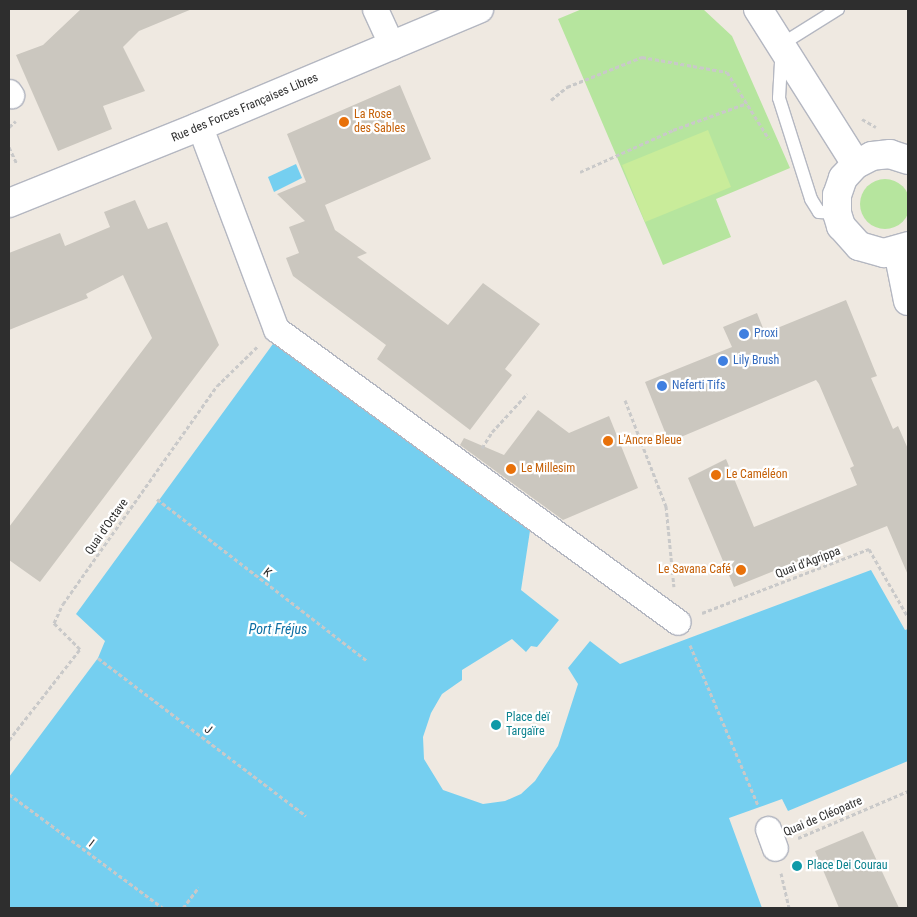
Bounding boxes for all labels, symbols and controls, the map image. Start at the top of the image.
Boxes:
street label: Rue des Forces Françaises Libres [169,71,321,145]
place label: La Rose des Sables [354,108,406,136]
marker: La Rose des Sables [338,116,350,128]
place label: Proxi [754,327,778,341]
marker: Proxi [738,328,750,340]
place label: Lily Brush [733,354,779,368]
marker: Lily Brush [717,355,729,367]
place label: Neferti Tifs [672,379,726,393]
marker: Neferti Tifs [656,380,668,392]
place label: L'Ancre Bleue [618,434,682,448]
marker: L'Ancre Bleue [602,435,614,447]
place label: Le Millesim [521,462,575,476]
marker: Le Millesim [505,463,517,475]
place label: Le Caméléon [726,468,788,482]
marker: Le Caméléon [710,469,722,481]
street label: Quai d'Octave [82,496,132,558]
street label: Quai d'Agrippa [773,544,843,582]
place label: Le Savana Café [658,563,731,577]
marker: Le Savana Café [735,564,747,576]
street label: K [260,565,274,581]
water label: Port Fréjus [249,621,307,637]
place label: Place deï Targaïre [506,711,549,739]
marker: Place deï Targaïre [490,719,502,731]
street label: J [201,723,215,737]
street label: Quai de Cléopatre [781,794,865,840]
street label: I [85,837,97,851]
place label: Place Dei Courau [807,859,888,873]
marker: Place Dei Courau [791,860,803,872]

